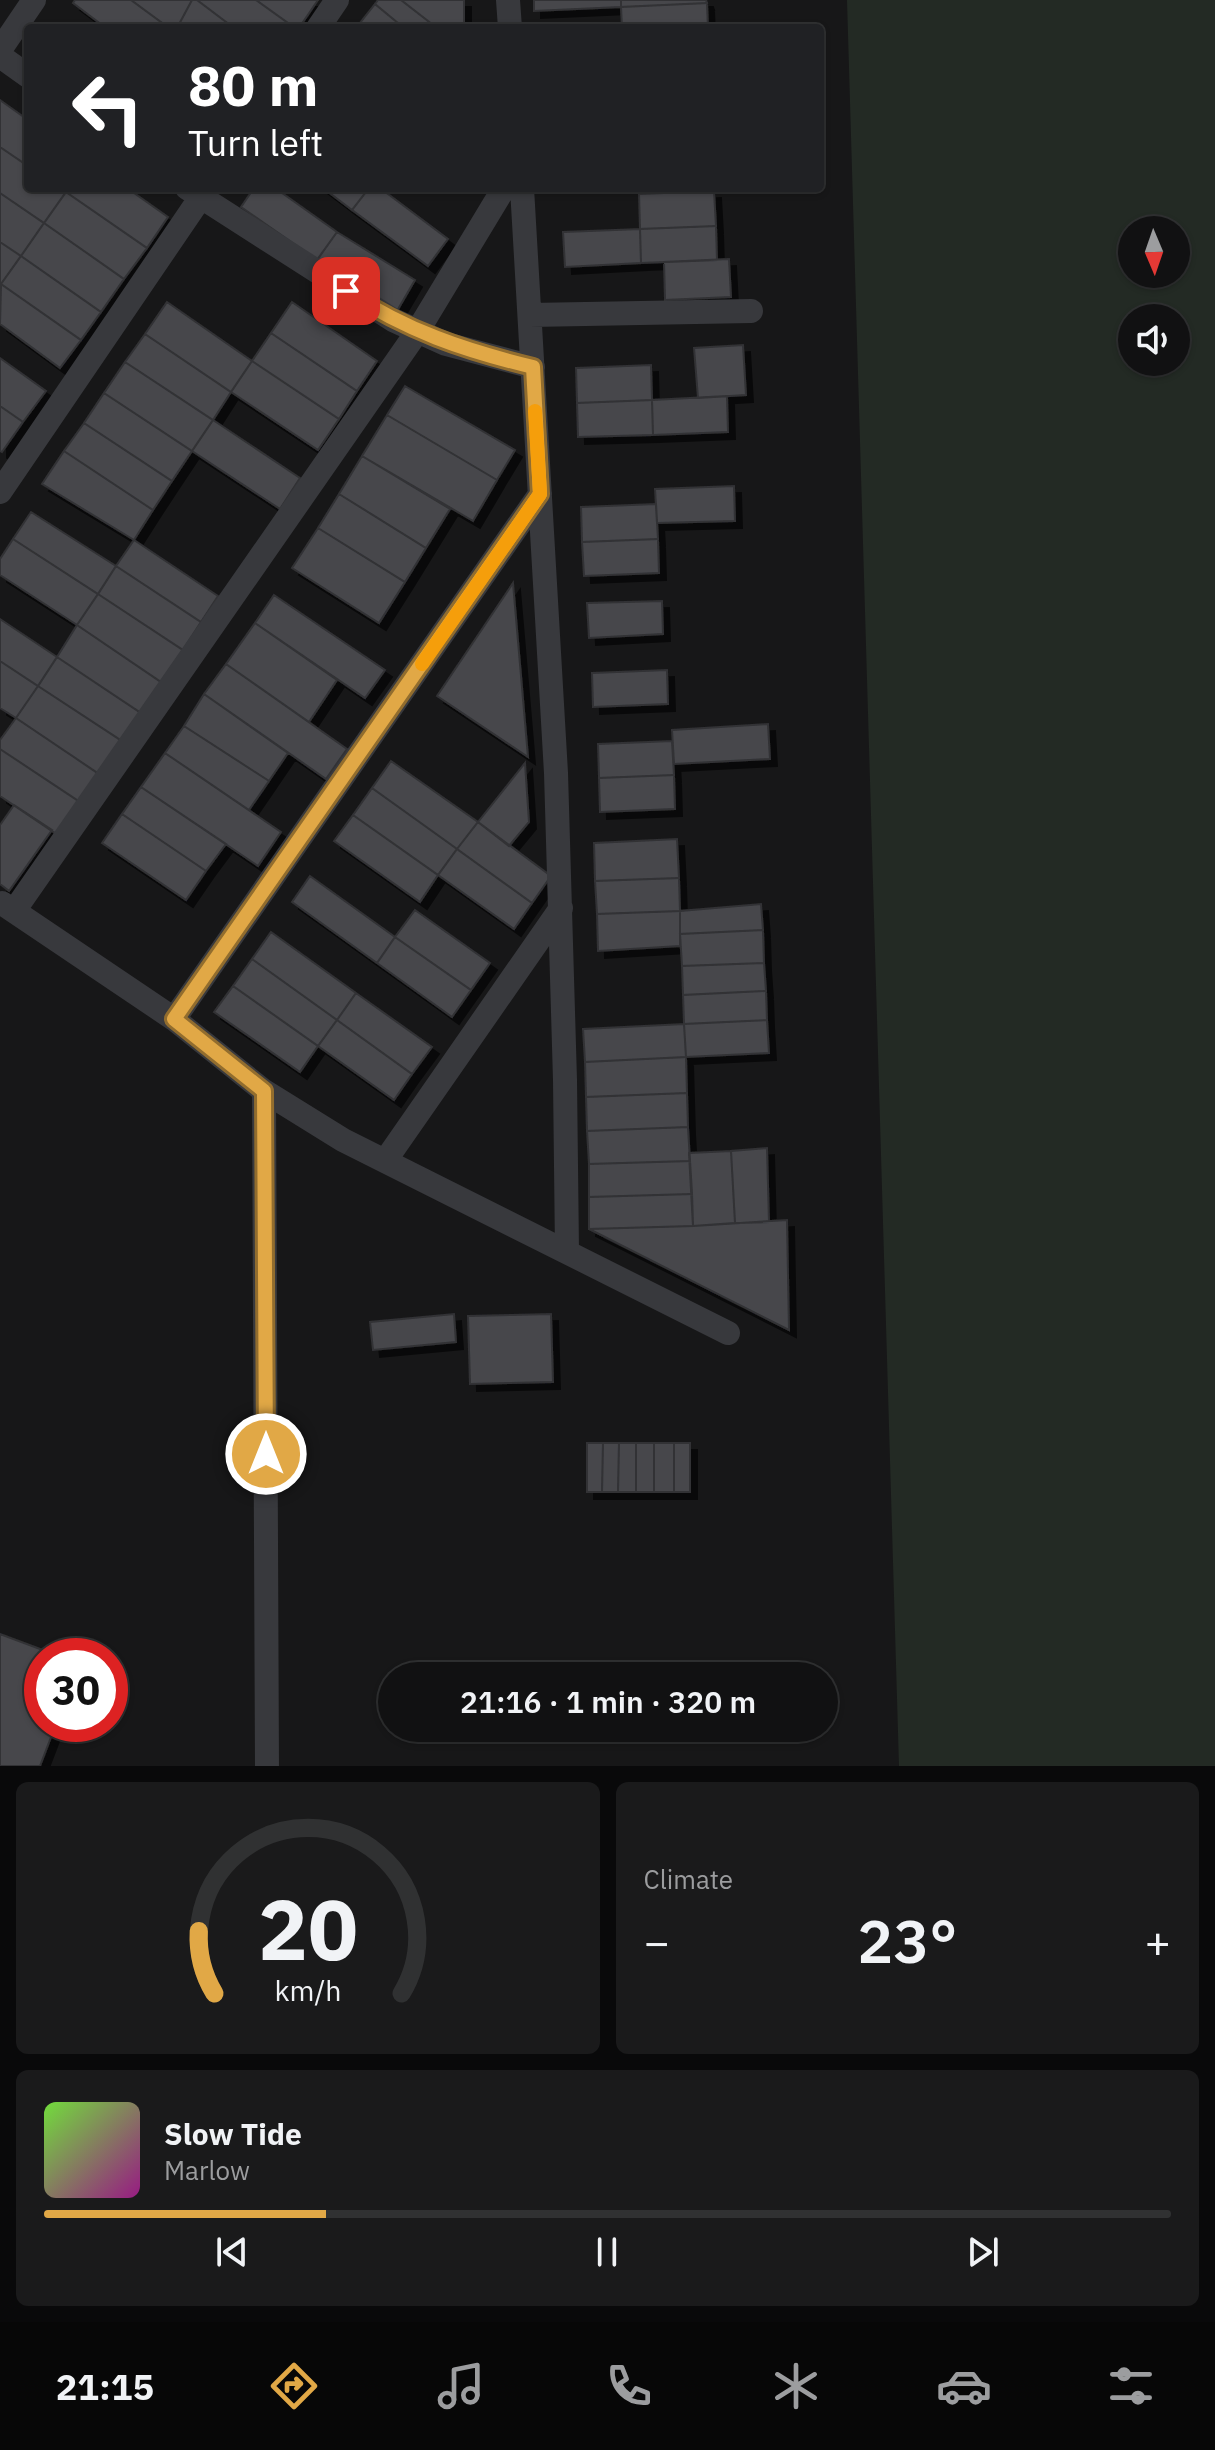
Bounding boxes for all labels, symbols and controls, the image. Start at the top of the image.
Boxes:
text: 80 m [188,49,318,121]
icon: left [56,56,160,160]
text: Turn left [188,119,323,166]
north arrow [1118,216,1190,288]
map controls [1118,216,1190,376]
pin [312,257,380,325]
icon: arrive [324,269,368,313]
button: sound [1118,304,1190,376]
position arrow [224,1412,308,1496]
speed limit sign: 30 [24,1638,128,1742]
text: 21:16 · 1 min · 320 m [460,1682,756,1721]
text: Climate [644,1862,733,1896]
text: 20 [258,1875,358,1983]
text: 23° [857,1901,957,1980]
text: − [644,1913,670,1970]
text: + [1145,1913,1171,1970]
text: km/h [274,1972,341,2009]
text: Slow Tide [164,2114,302,2153]
text: Marlow [164,2153,250,2187]
icon: previous [210,2230,254,2274]
icon: pause [585,2230,629,2274]
icon: next [961,2230,1005,2274]
icon: directions [266,2358,322,2414]
icon: music [433,2358,489,2414]
icon: phone [601,2358,657,2414]
icon: climate [768,2358,824,2414]
icon: car [936,2358,992,2414]
icon: filters [1103,2358,1159,2414]
text: 21:15 [56,2363,154,2410]

